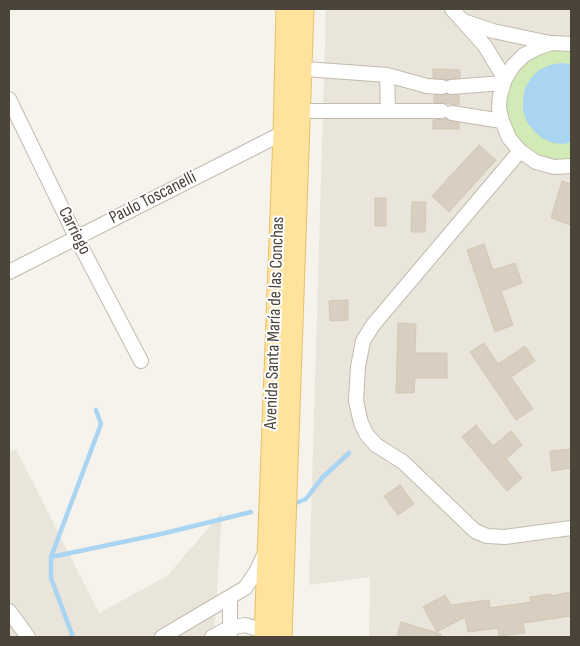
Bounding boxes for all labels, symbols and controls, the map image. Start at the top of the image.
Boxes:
street label: Paulo Toscanelli [106,167,200,229]
street label: Carriego [53,203,95,259]
street label: Avenida Santa María de las Conchas [260,216,290,430]

